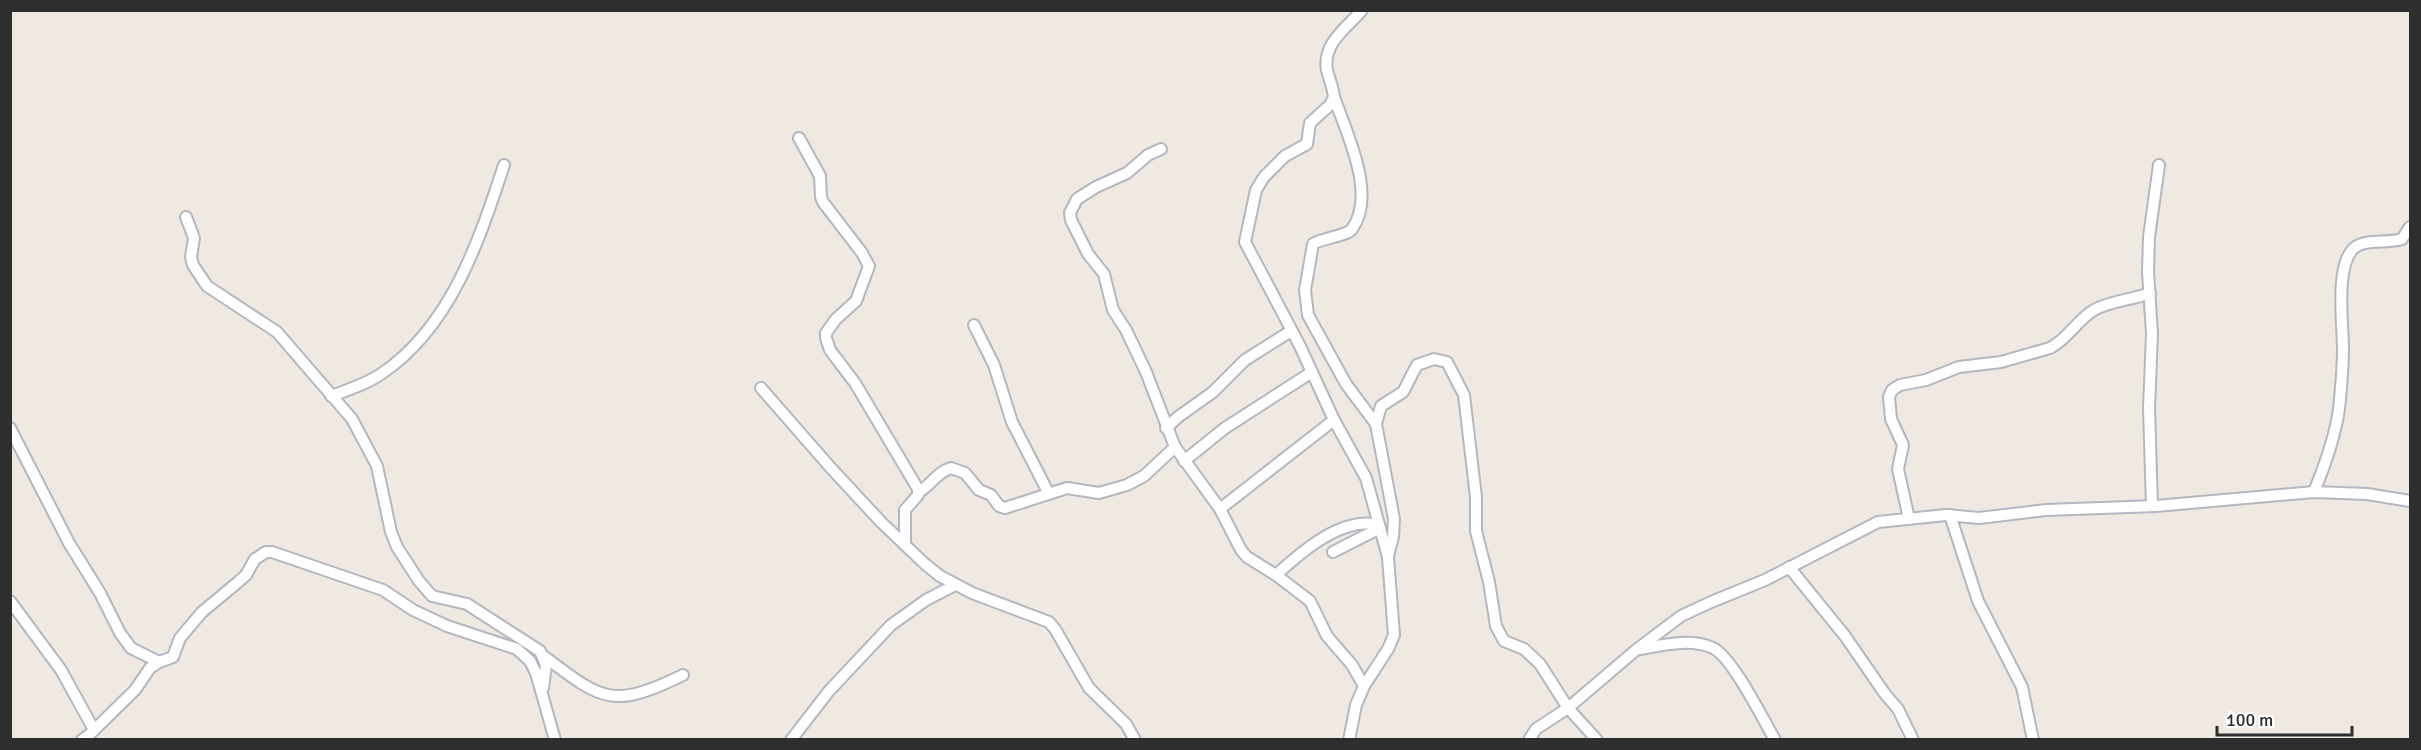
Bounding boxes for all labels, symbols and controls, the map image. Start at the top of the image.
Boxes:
scale bar [2217,699,2352,737]
text: 100 m [2226,709,2273,731]

